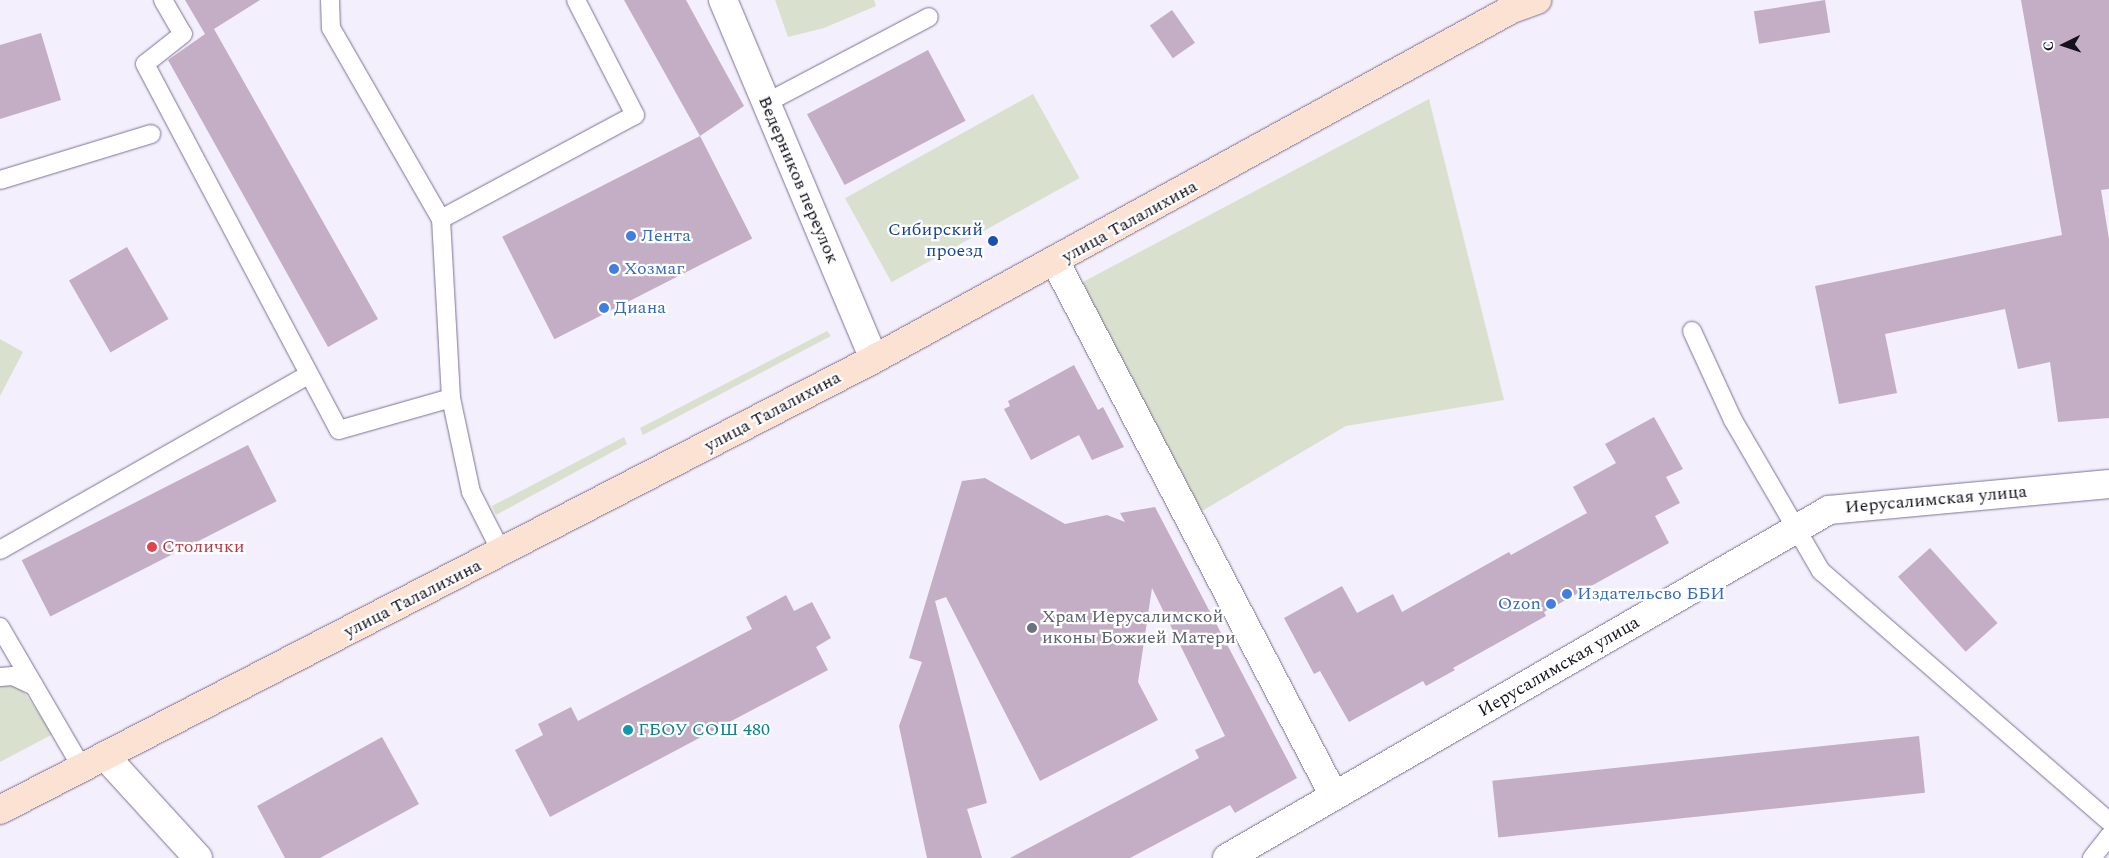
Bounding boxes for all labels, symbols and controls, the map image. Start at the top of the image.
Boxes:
north arrow [2039,20,2089,70]
text: С [2038,40,2059,52]
street label: Ведерников переулок [753,93,843,267]
street label: улица Талалихина [1059,176,1201,268]
place label: Сибирский проезд [888,220,983,262]
place label: Лента [641,225,691,247]
marker: Лента [625,230,637,242]
marker: Сибирский проезд [987,235,999,247]
place label: Хозмаг [624,258,684,280]
marker: Хозмаг [608,263,620,275]
place label: Диана [614,297,666,319]
marker: Диана [598,302,610,314]
street label: улица Талалихина [701,367,845,457]
street label: Иерусалимская улица [1844,481,2028,519]
place label: Столички [162,536,245,558]
marker: Столички [146,541,158,553]
street label: улица Талалихина [341,555,485,643]
place label: Издательсво ББИ [1577,583,1725,605]
marker: Издательсво ББИ [1561,588,1573,600]
place label: Ozon [1498,593,1541,615]
marker: Ozon [1545,598,1557,610]
place label: Храм Иерусалимской иконы Божией Матери [1042,607,1236,650]
street label: Иерусалимская улица [1474,612,1644,722]
marker: Храм Иерусалимской иконы Божией Матери [1026,622,1038,634]
place label: ГБОУ СОШ 480 [638,719,770,741]
marker: ГБОУ СОШ 480 [622,724,634,736]

